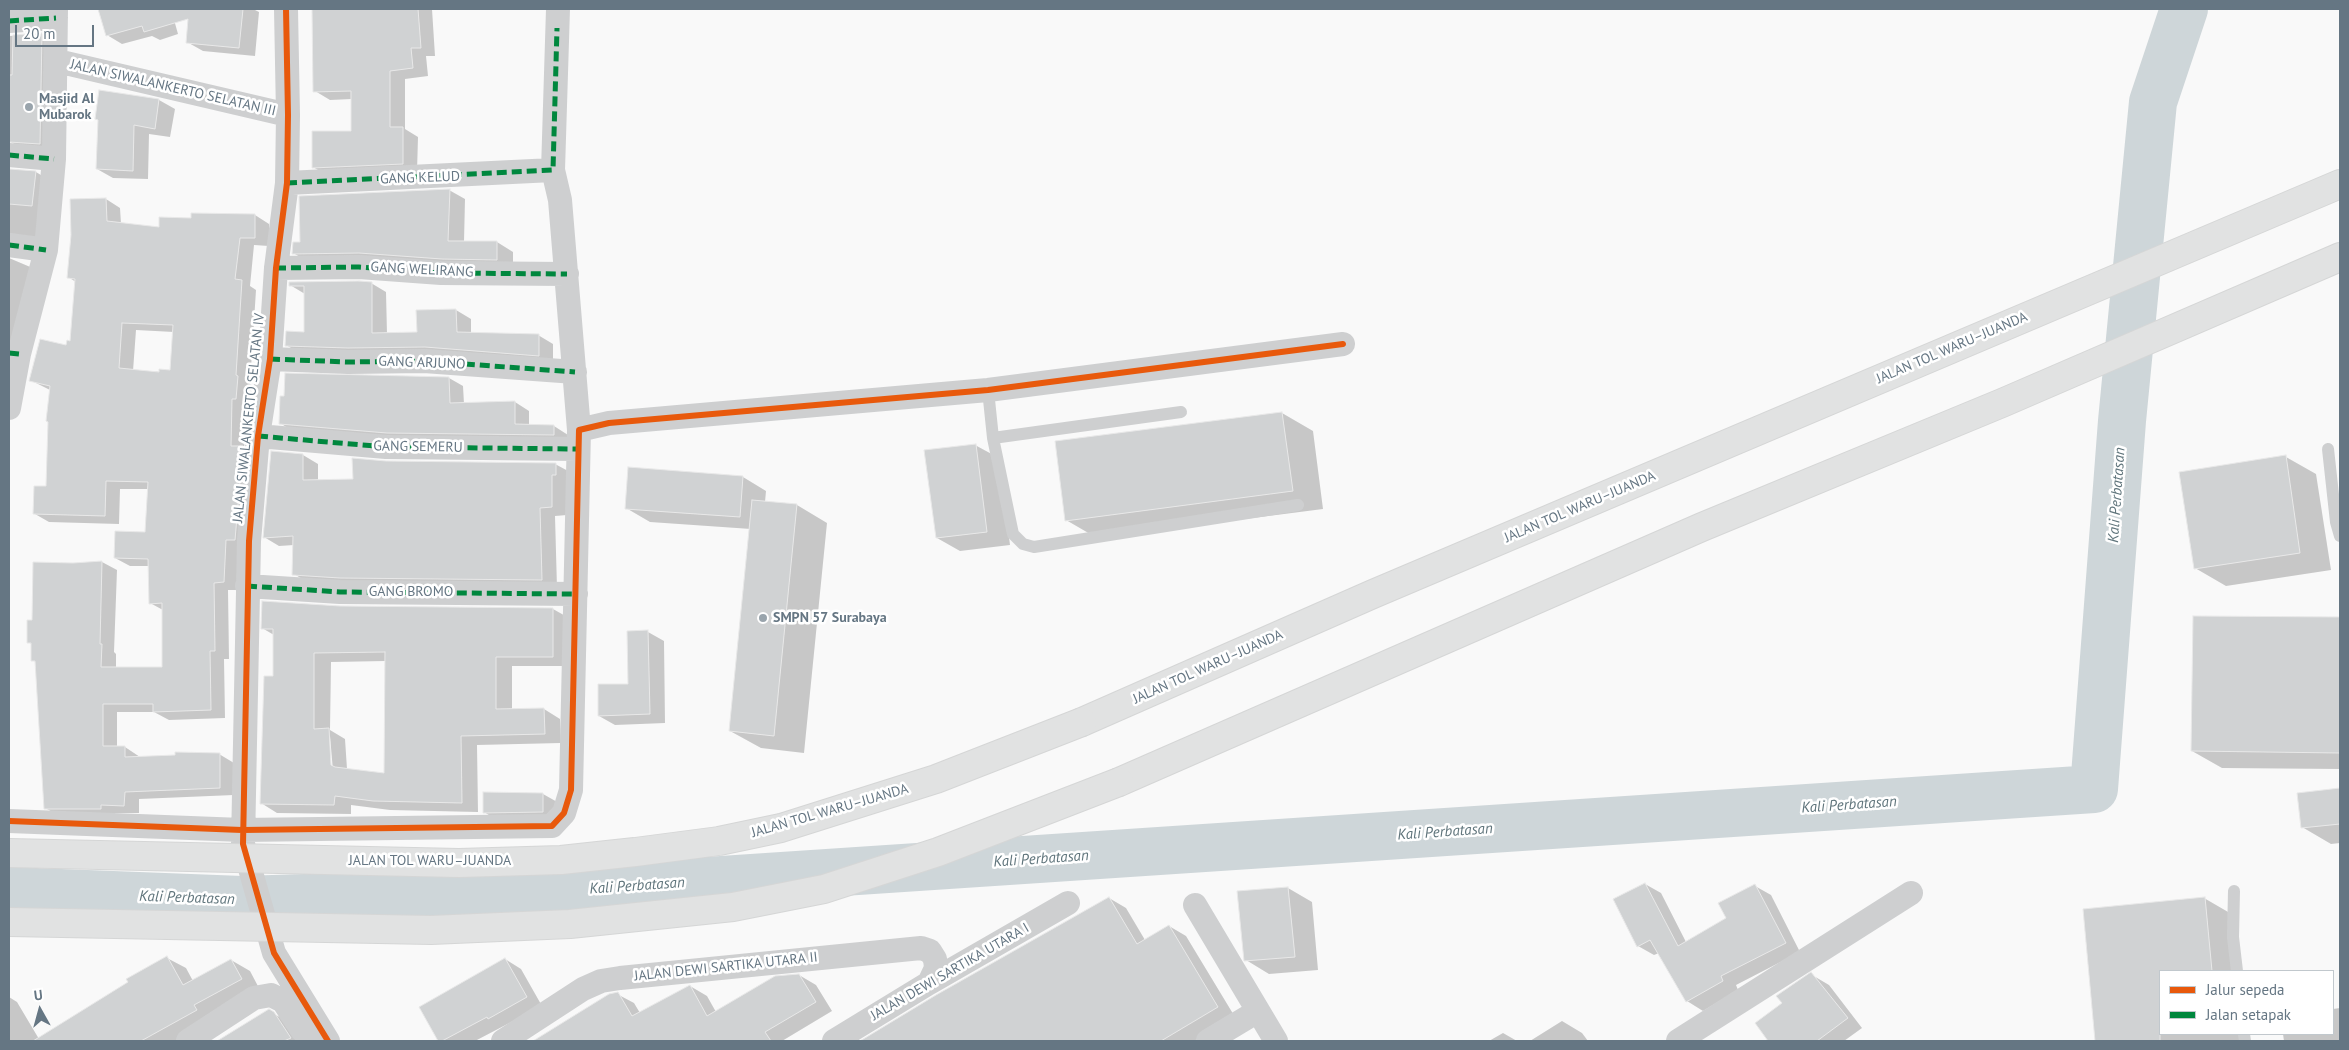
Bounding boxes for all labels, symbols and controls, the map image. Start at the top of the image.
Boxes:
scale bar [18,15,96,47]
text: 20 m [23,24,56,43]
street label: JALAN SIWALANKERTO SELATAN III [69,56,277,120]
place label: Masjid Al Mubarok [39,91,94,124]
marker: Masjid Al Mubarok [23,101,35,113]
street label: GANG KELUD [380,168,460,188]
street label: GANG WELIRANG [370,259,474,281]
street label: JALAN TOL WARU–JUANDA [1874,309,2030,387]
street label: JALAN SIWALANKERTO SELATAN IV [230,312,268,524]
street label: GANG ARJUNO [378,353,466,373]
street label: GANG SEMERU [373,438,463,456]
water label: Kali Perbatasan [2105,447,2129,543]
street label: JALAN TOL WARU–JUANDA [1502,468,1658,546]
street label: GANG BROMO [369,584,453,600]
place label: SMPN 57 Surabaya [773,610,887,626]
marker: SMPN 57 Surabaya [757,612,769,624]
street label: JALAN TOL WARU–JUANDA [1130,626,1286,708]
street label: JALAN TOL WARU–JUANDA [750,781,910,841]
water label: Kali Perbatasan [1801,793,1897,817]
water label: Kali Perbatasan [1397,820,1493,844]
water label: Kali Perbatasan [993,847,1089,871]
street label: JALAN TOL WARU–JUANDA [349,853,511,869]
water label: Kali Perbatasan [589,874,685,898]
water label: Kali Perbatasan [139,887,235,909]
street label: JALAN DEWI SARTIKA UTARA I [868,920,1032,1024]
street label: JALAN DEWI SARTIKA UTARA II [634,949,818,985]
legend [2159,970,2334,1035]
text: Jalur sepeda [2206,980,2285,999]
north arrow [15,985,65,1035]
text: U [33,986,44,1005]
text: Jalan setapak [2206,1005,2291,1024]

